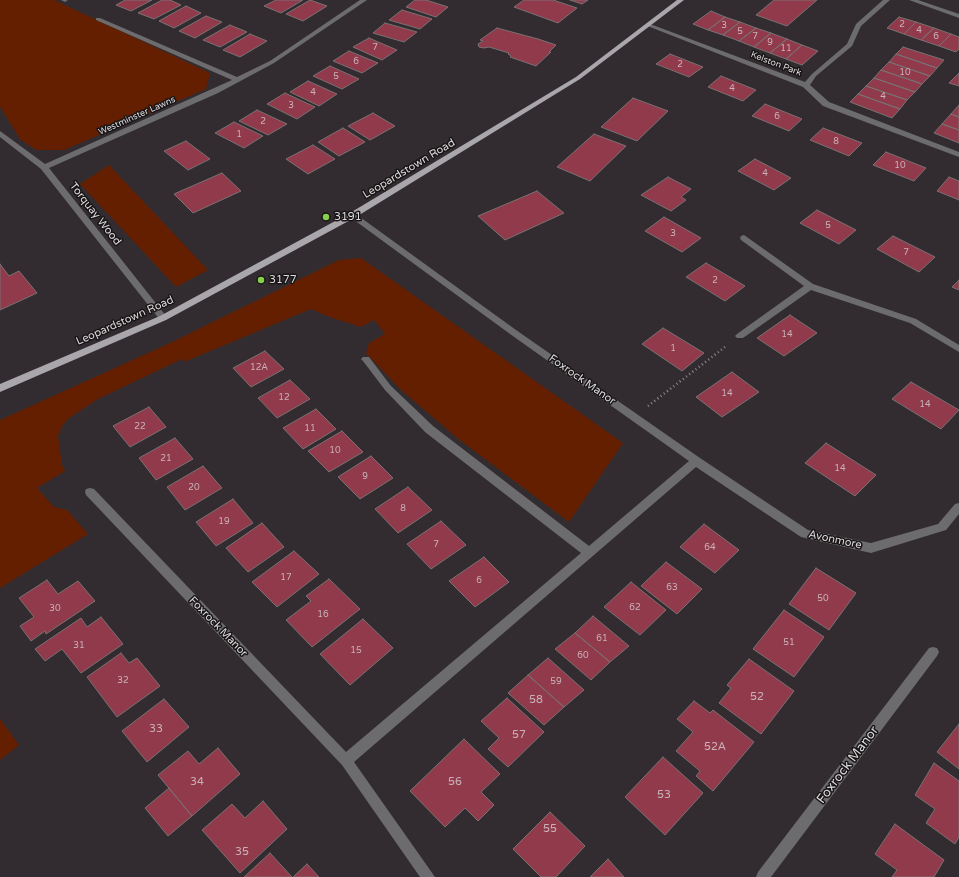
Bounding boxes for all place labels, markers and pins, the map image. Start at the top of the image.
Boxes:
place label: 3191 [334,210,362,224]
marker: 3191 [321,212,331,222]
place label: 3177 [269,273,297,287]
marker: 3177 [256,275,266,285]

